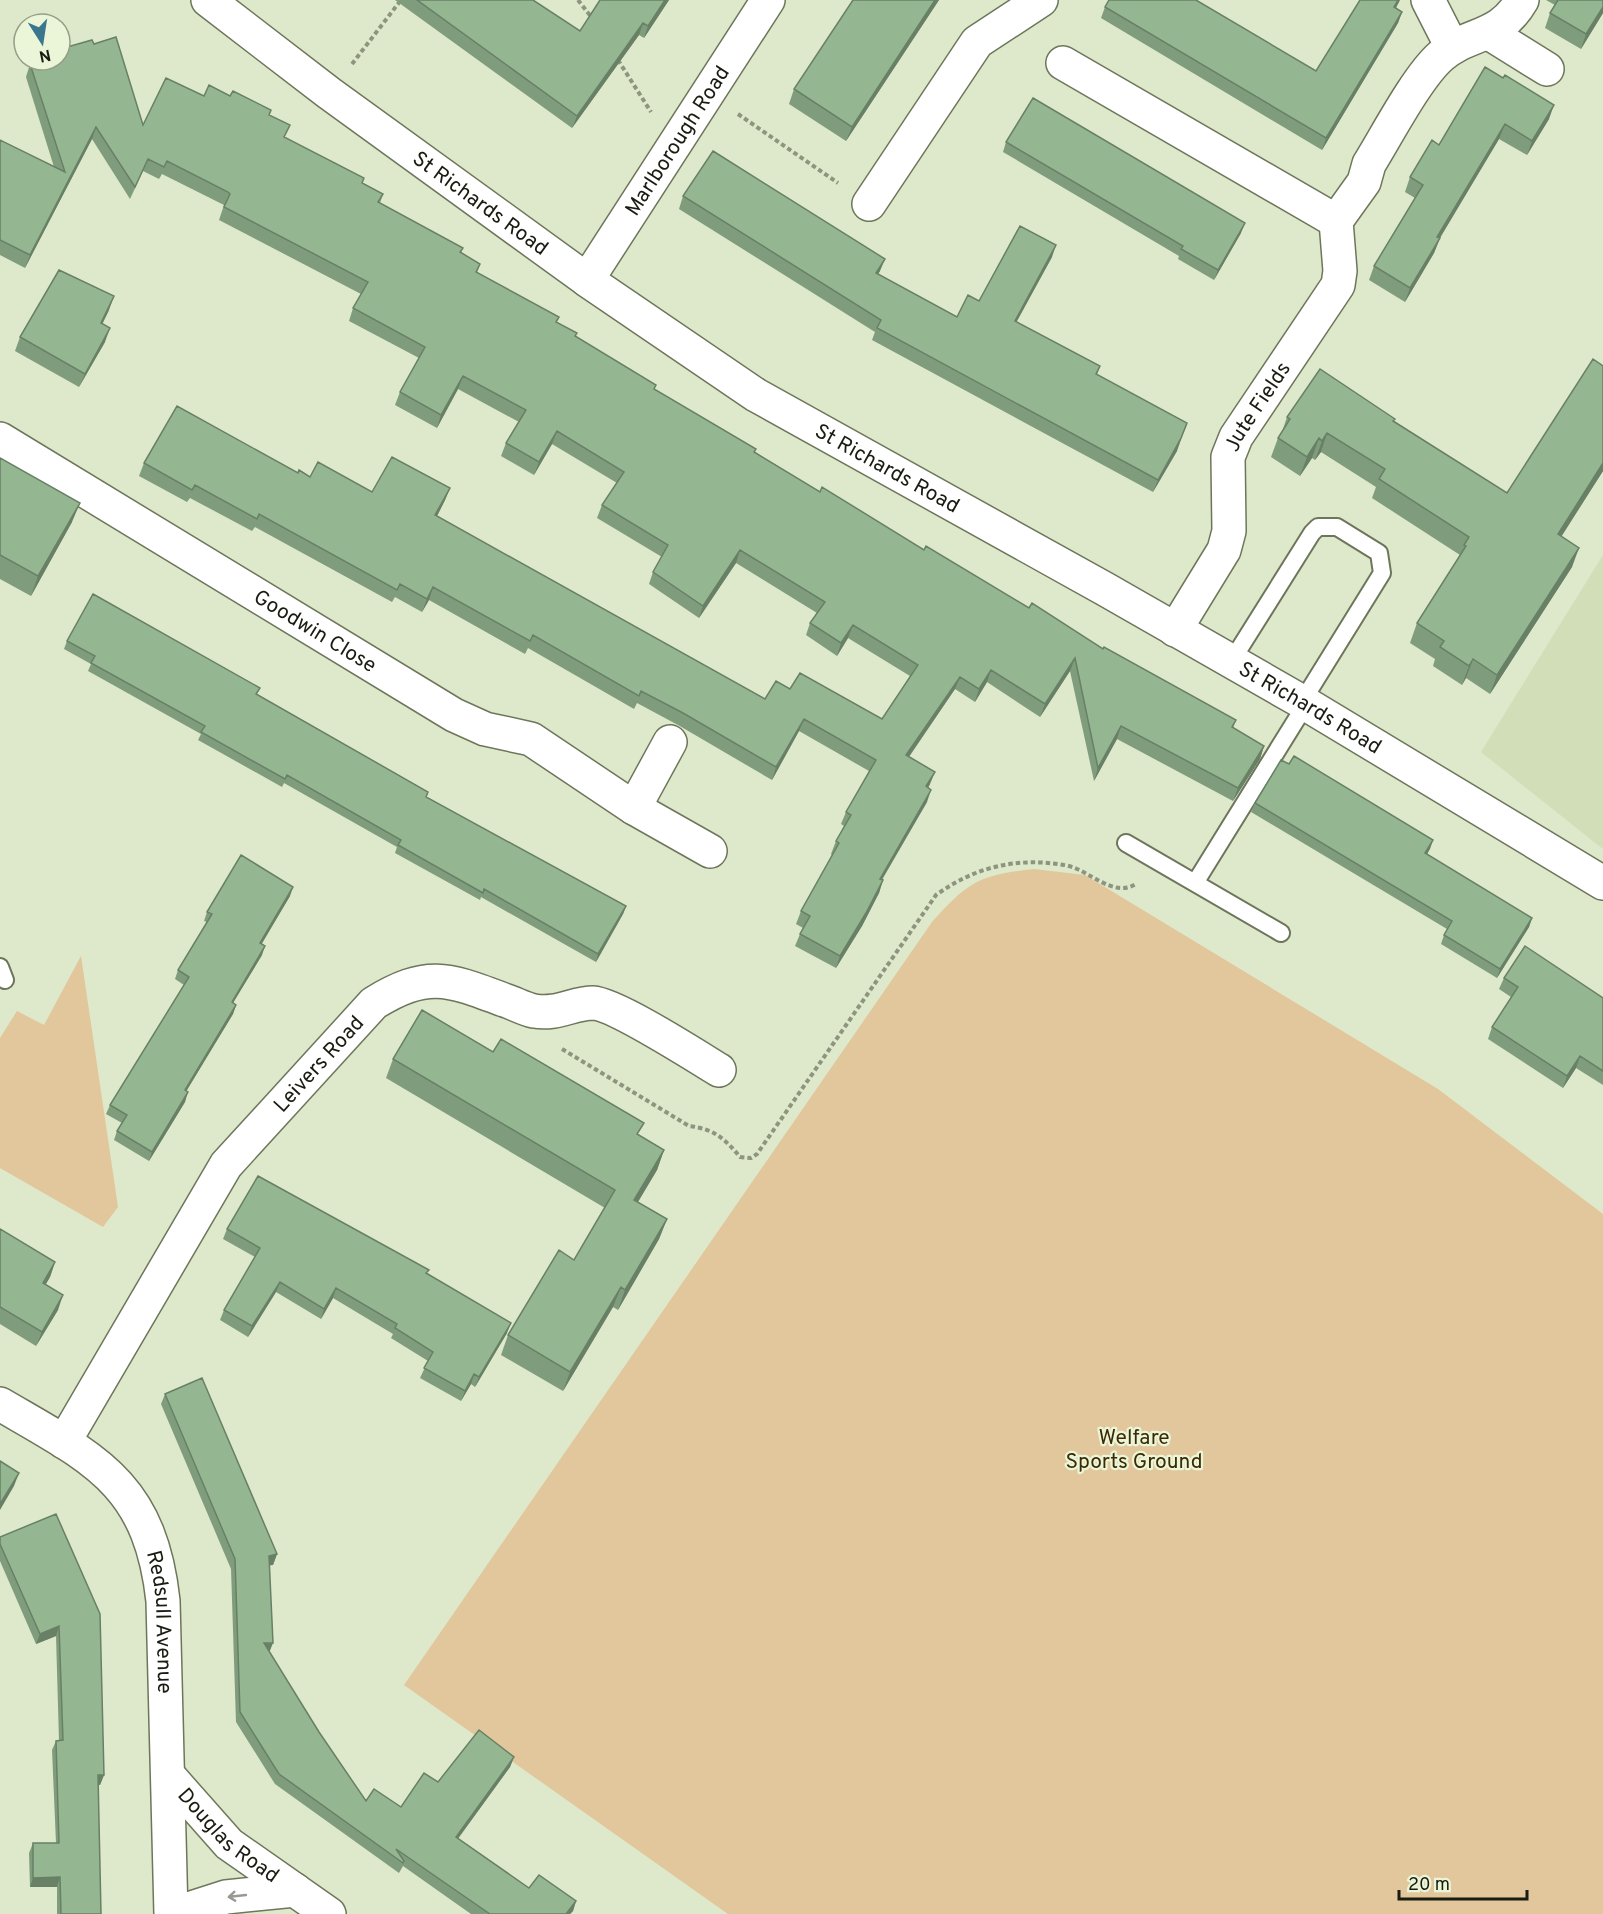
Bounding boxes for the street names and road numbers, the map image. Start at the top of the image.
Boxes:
street label: Marlborough Road [620,61,737,222]
street label: St Richards Road [407,146,553,262]
street label: Jute Fields [1219,357,1298,456]
street label: St Richards Road [810,418,964,520]
street label: Goodwin Close [248,584,381,680]
street label: St Richards Road [1233,656,1386,761]
street label: Leivers Road [268,1011,371,1119]
street label: Redsull Avenue [139,1548,177,1694]
street label: Douglas Road [171,1783,284,1890]

